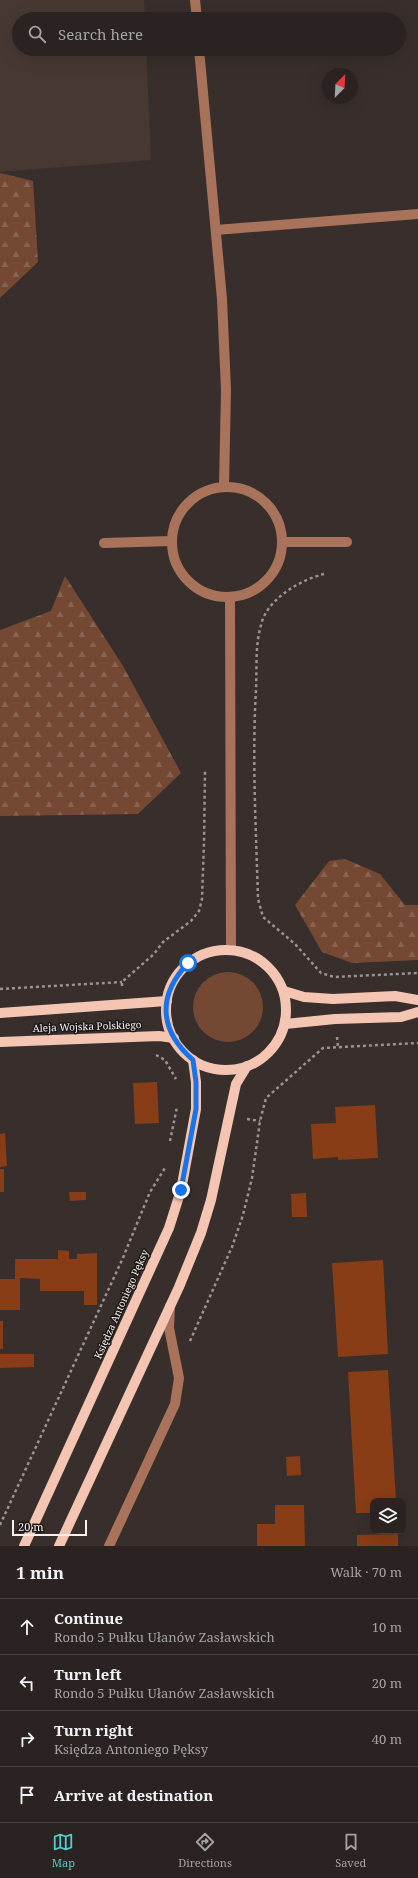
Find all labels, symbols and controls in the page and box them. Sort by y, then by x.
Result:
search box [12,12,406,56]
icon: search [26,23,48,45]
text: Search here [58,24,143,44]
north arrow [322,68,358,104]
route start [179,954,197,972]
street label: Aleja Wojska Polskiego [32,1017,142,1035]
route end [172,1181,190,1199]
street label: Księdza Antoniego Pęksy [91,1247,152,1361]
map controls [370,1498,406,1534]
button: layers [370,1498,406,1534]
scale bar [12,1518,87,1537]
text: 20 m [18,1519,44,1534]
text: 1 min [16,1561,64,1584]
text: Walk · 70 m [330,1563,402,1581]
text: Continue [54,1608,123,1628]
icon: ahead [16,1616,38,1638]
text: 10 m [372,1618,402,1636]
text: Rondo 5 Pułku Ułanów Zasławskich [54,1628,275,1646]
text: Turn left [54,1664,122,1684]
icon: left [16,1672,38,1694]
text: 20 m [372,1674,402,1692]
text: Rondo 5 Pułku Ułanów Zasławskich [54,1684,275,1702]
text: Turn right [54,1720,133,1740]
icon: right [16,1728,38,1750]
text: 40 m [372,1730,402,1748]
text: Księdza Antoniego Pęksy [54,1740,208,1758]
icon: arrive [16,1784,38,1806]
text: Arrive at destination [54,1785,213,1805]
tab: Map [52,1831,75,1870]
tab: Directions [178,1831,232,1870]
tab: Saved [335,1831,366,1870]

